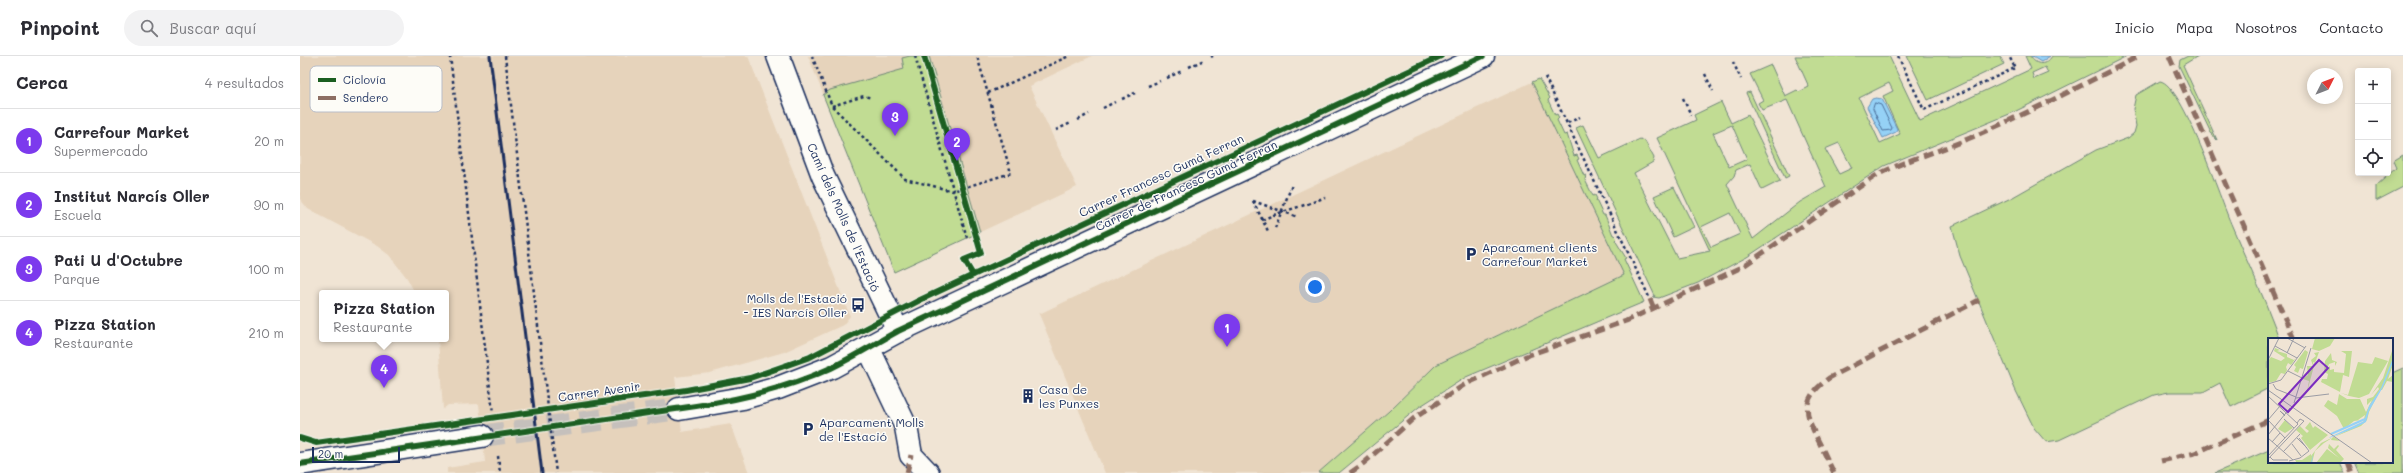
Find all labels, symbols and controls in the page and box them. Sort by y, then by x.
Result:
search box [124,10,404,46]
text: Pinpoint [20,15,100,40]
icon: search [138,17,160,39]
text: Buscar aquí [170,18,257,38]
text: Inicio [2115,18,2154,37]
text: Mapa [2176,18,2213,37]
text: Nosotros [2235,18,2297,37]
text: Contacto [2319,18,2383,37]
legend [310,66,442,112]
north arrow [2307,68,2343,104]
map controls [2355,68,2391,176]
button: + [2355,68,2391,104]
text: Cerca [16,71,68,93]
text: Ciclovía [343,72,386,87]
text: 4 resultados [205,74,284,91]
text: Sendero [343,90,388,105]
pin: 3 [882,103,908,136]
button: − [2355,104,2391,140]
text: Carrefour Market [54,122,189,142]
pin: 2 [944,128,970,161]
street label: Carrer Francesc Gumà Ferran [1076,130,1246,220]
text: 1 [26,132,32,149]
text: 20 m [254,132,284,149]
street label: Carrer de Francesc Gumà Ferran [1092,136,1280,234]
street label: Camí dels Molls de l'Estació [804,140,884,294]
button: locate [2355,140,2391,176]
text: Supermercado [54,142,148,159]
text: Institut Narcís Oller [54,186,210,206]
text: 2 [25,196,33,213]
text: 90 m [254,196,284,213]
text: Escuela [54,206,102,223]
place label: Aparcament clients Carrefour Market [1482,239,1598,269]
parking icon: Aparcament clients Carrefour Market [1463,246,1479,262]
text: Pati U d'Octubre [54,250,183,270]
text: 3 [25,260,33,277]
text: 100 m [248,260,284,277]
text: Parque [54,270,100,287]
your location [1305,277,1325,297]
popup [319,290,449,342]
place label: Molls de l'Estació - IES Narcís Oller [744,290,847,320]
bus stop icon: Molls de l'Estació - IES Narcís Oller [850,297,866,313]
text: Pizza Station [333,298,435,318]
text: Pizza Station [54,314,156,334]
pin: 1 [1214,314,1240,347]
text: Restaurante [333,318,412,335]
text: 4 [25,324,33,341]
text: 210 m [248,324,284,341]
text: Restaurante [54,334,133,351]
inset map [2268,338,2393,463]
pin: 4 [371,355,397,388]
street label: Carrer Avenir [557,377,641,405]
place label: Casa de les Punxes [1039,381,1099,411]
building icon: Casa de les Punxes [1020,388,1036,404]
place label: Aparcament Molls de l'Estació [819,414,924,444]
parking icon: Aparcament Molls de l'Estació [800,421,816,437]
scale bar [312,445,400,464]
text: 20 m [318,446,343,461]

